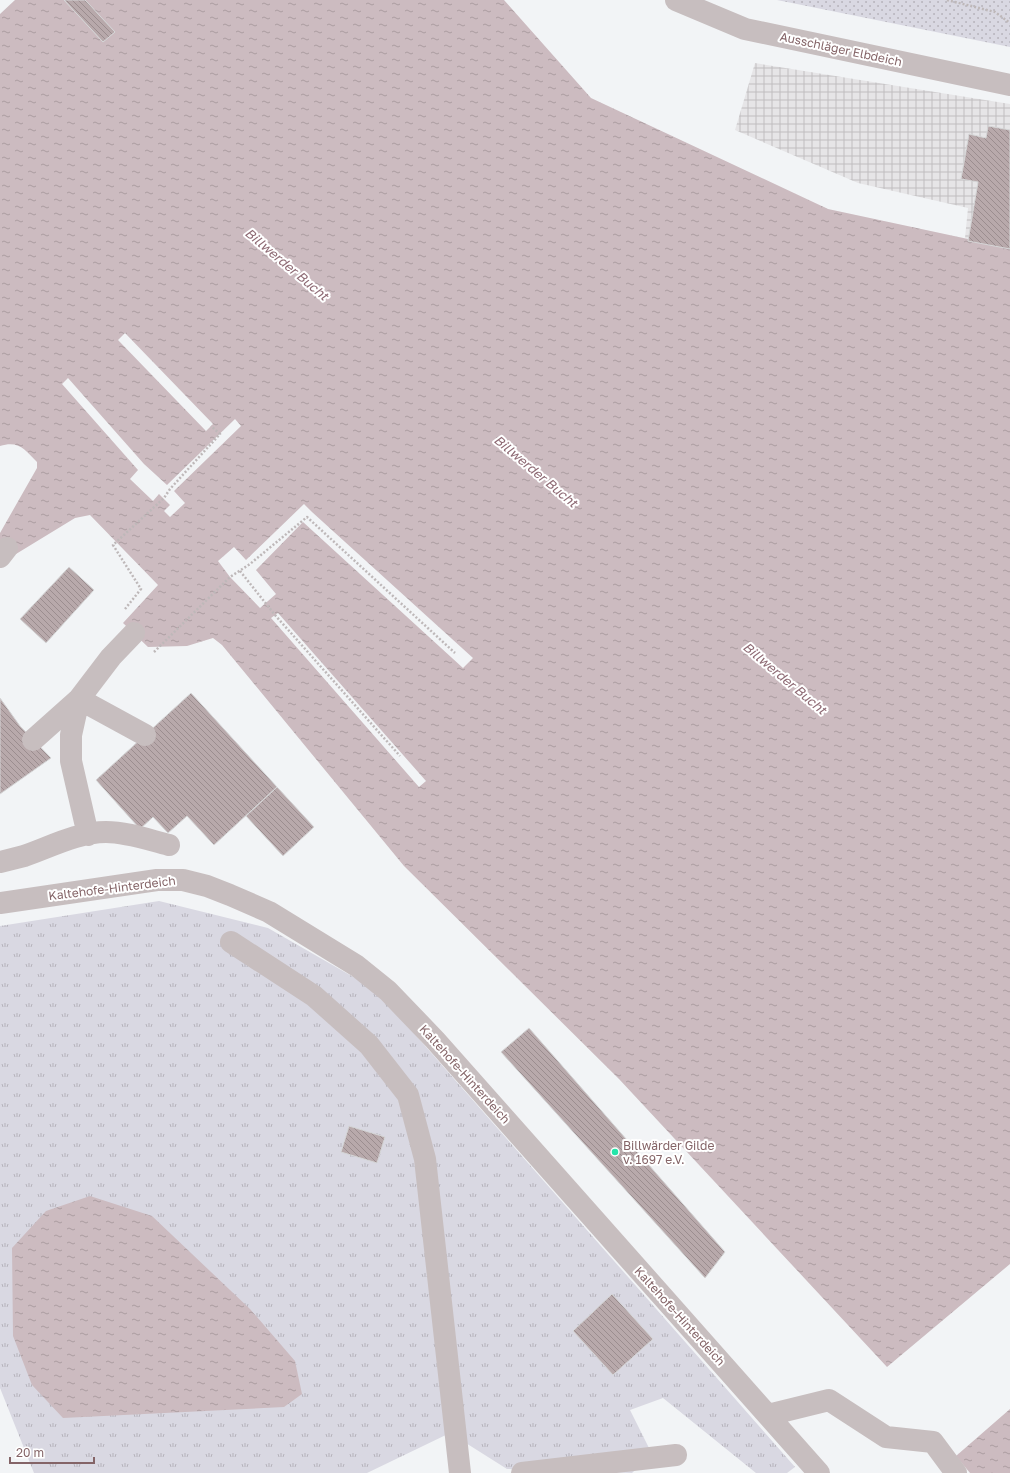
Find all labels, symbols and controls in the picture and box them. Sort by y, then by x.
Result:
street label: Ausschläger Elbdeich [779,29,903,69]
water label: Billwerder Bucht [242,224,333,305]
water label: Billwerder Bucht [491,431,582,512]
water label: Billwerder Bucht [740,638,831,719]
street label: Kaltehofe-Hinterdeich [48,873,176,903]
street label: Kaltehofe-Hinterdeich [417,1021,513,1127]
place label: Billwärder Gilde v. 1697 e.V. [623,1138,714,1167]
marker: Billwärder Gilde v. 1697 e.V. [610,1147,620,1157]
street label: Kaltehofe-Hinterdeich [632,1263,728,1369]
scale bar [10,1439,94,1465]
text: 20 m [16,1445,44,1460]

